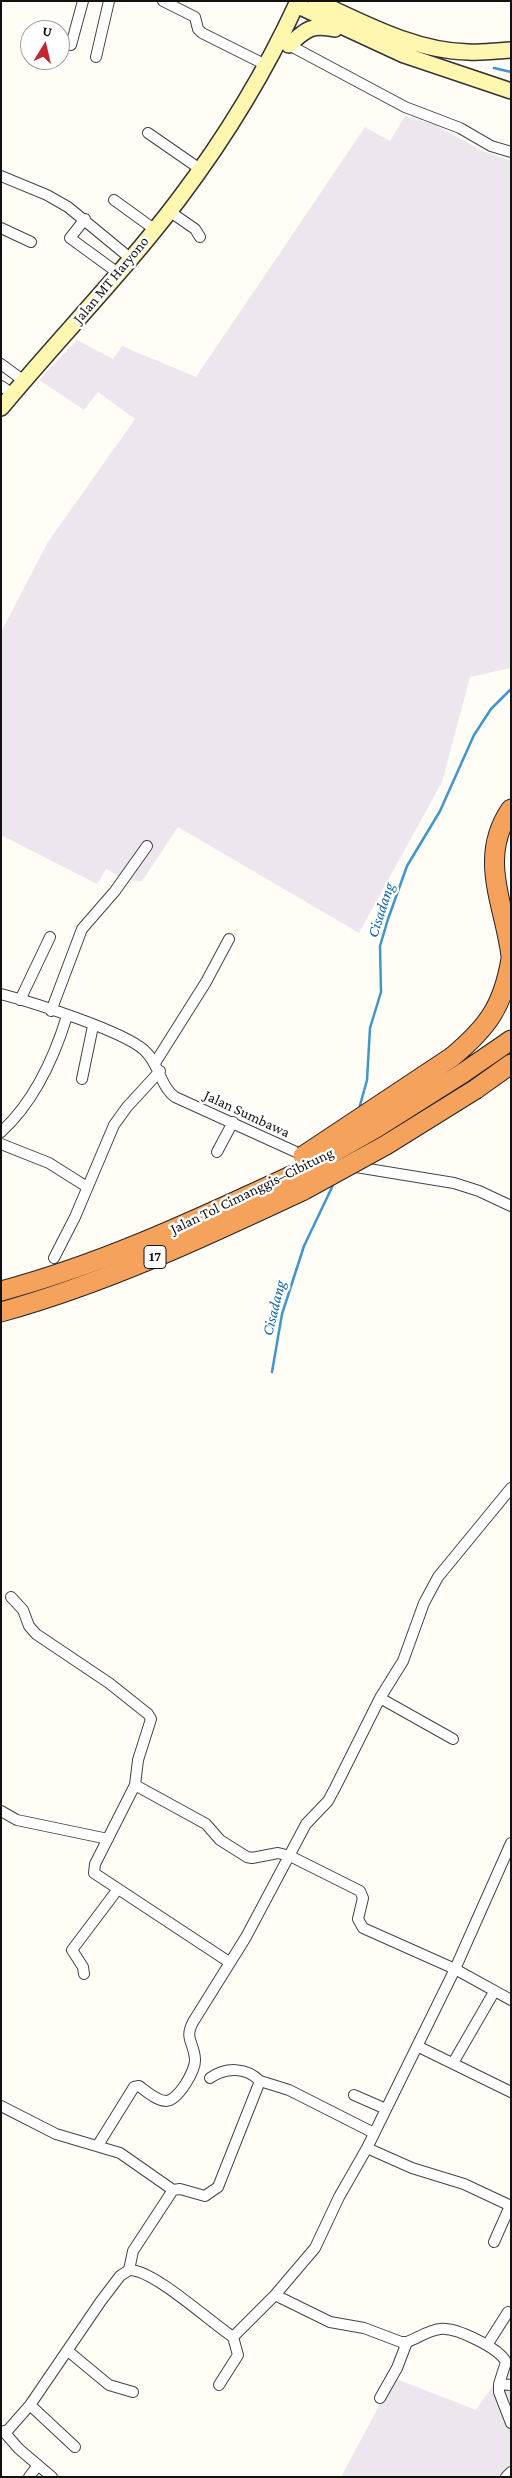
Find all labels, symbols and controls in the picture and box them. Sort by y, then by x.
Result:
north arrow [20,20,70,70]
text: U [41,23,53,40]
street label: Jalan MT Haryono [69,233,153,327]
water label: Cisadang [363,880,399,940]
street label: Jalan Sumbawa [201,1086,293,1142]
street label: Jalan Tol Cimanggis–Cibitung [168,1144,336,1238]
road number: 17 [144,1246,166,1268]
water label: Cisadang [258,1278,290,1338]

